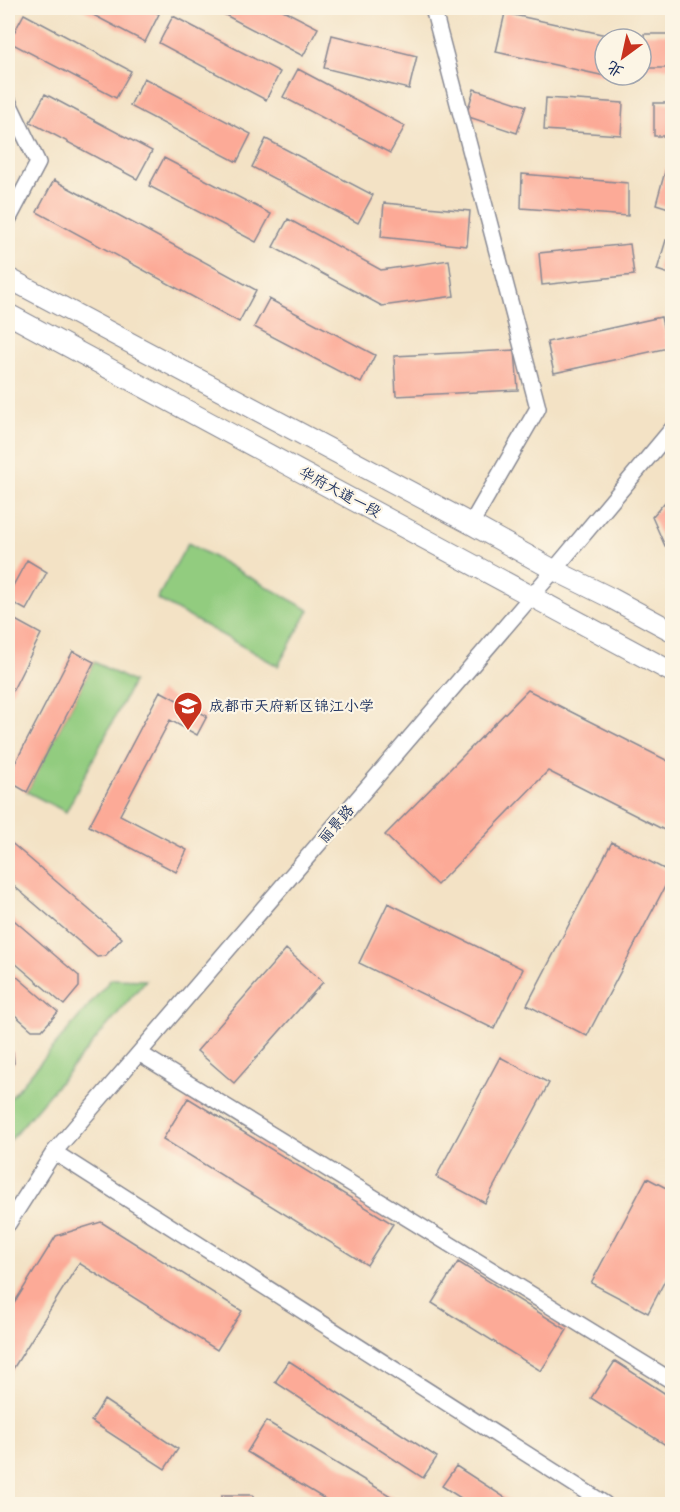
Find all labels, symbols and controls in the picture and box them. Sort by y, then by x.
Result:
north arrow [593,27,653,87]
text: 北 [603,56,628,82]
street label: 华府大道一段 [296,462,384,522]
school or university icon: 成都市天府新区锦江小学 [172,690,204,732]
place label: 成都市天府新区锦江小学 [209,696,374,716]
street label: 丽景路 [314,800,358,848]

